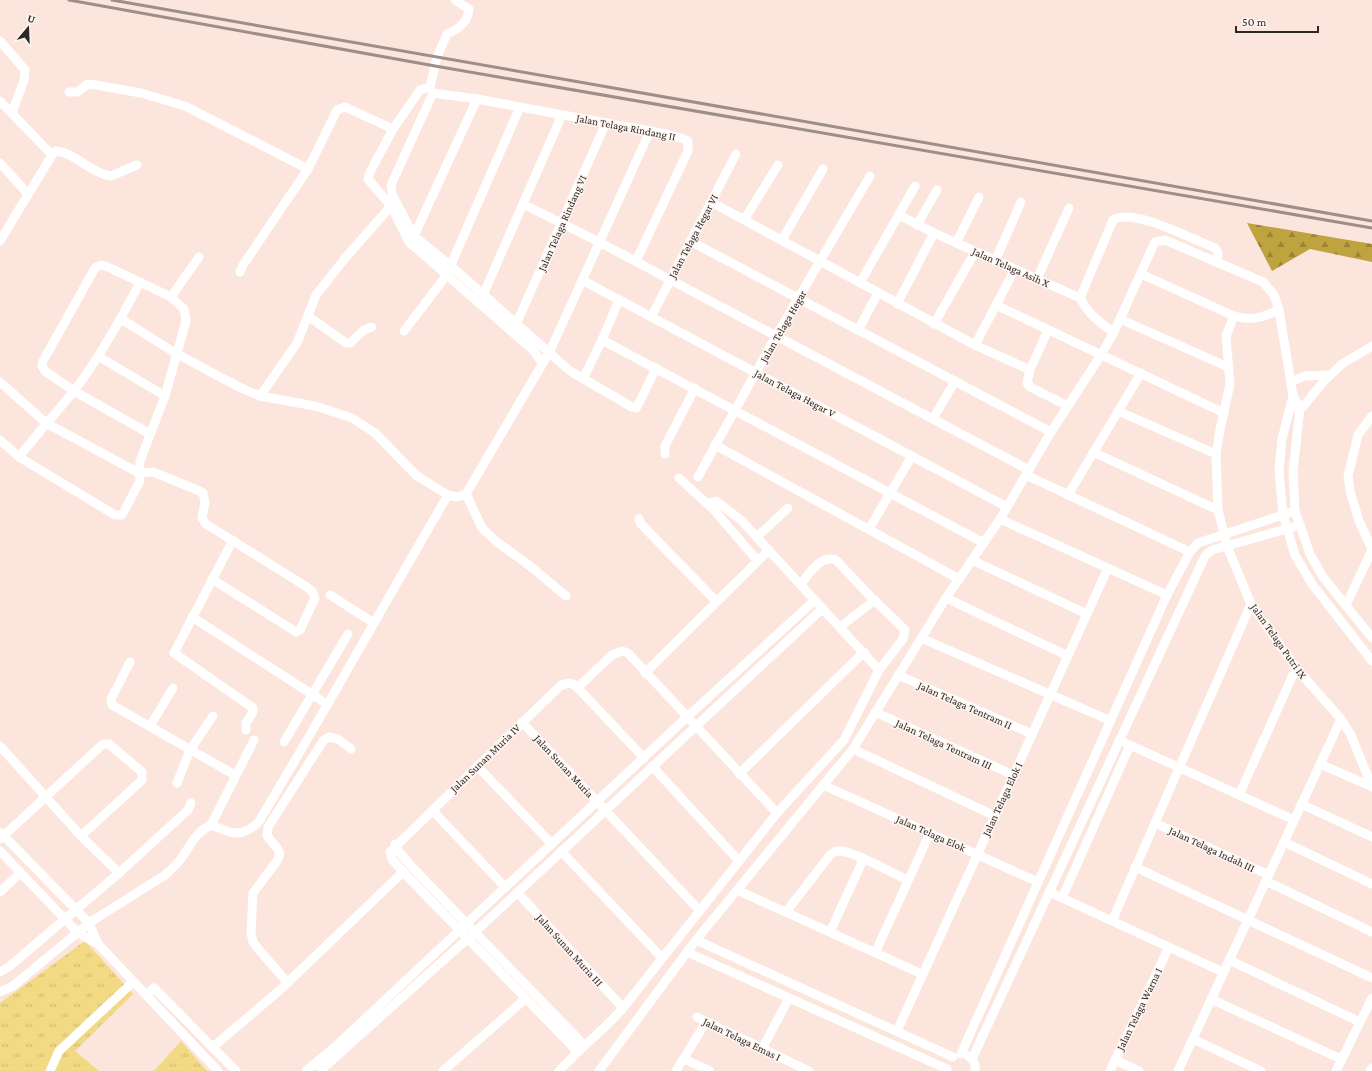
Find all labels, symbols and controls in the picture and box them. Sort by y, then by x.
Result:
north arrow [8,8,48,48]
scale bar [1236,8,1318,34]
text: U [26,12,37,26]
text: 50 m [1242,15,1267,29]
street label: Jalan Telaga Rindang II [574,111,677,143]
street label: Jalan Telaga Rindang VI [535,173,589,274]
street label: Jalan Telaga Hegar VI [665,192,721,281]
street label: Jalan Telaga Asih X [969,244,1052,291]
street label: Jalan Telaga Hegar [757,288,809,366]
street label: Jalan Telaga Hegar V [751,366,838,421]
street label: Jalan Telaga Putri IX [1247,600,1310,682]
street label: Jalan Telaga Tentram II [915,678,1014,732]
street label: Jalan Telaga Tentram III [893,716,994,772]
street label: Jalan Sunan Muria IV [447,721,524,796]
street label: Jalan Sunan Muria [531,732,596,800]
street label: Jalan Telaga Elok I [979,760,1025,839]
street label: Jalan Telaga Elok [893,812,968,855]
street label: Jalan Telaga Indah III [1166,823,1257,875]
street label: Jalan Sunan Muria III [533,911,606,989]
street label: Jalan Telaga Warna I [1113,966,1165,1053]
street label: Jalan Telaga Emas I [700,1015,783,1064]

